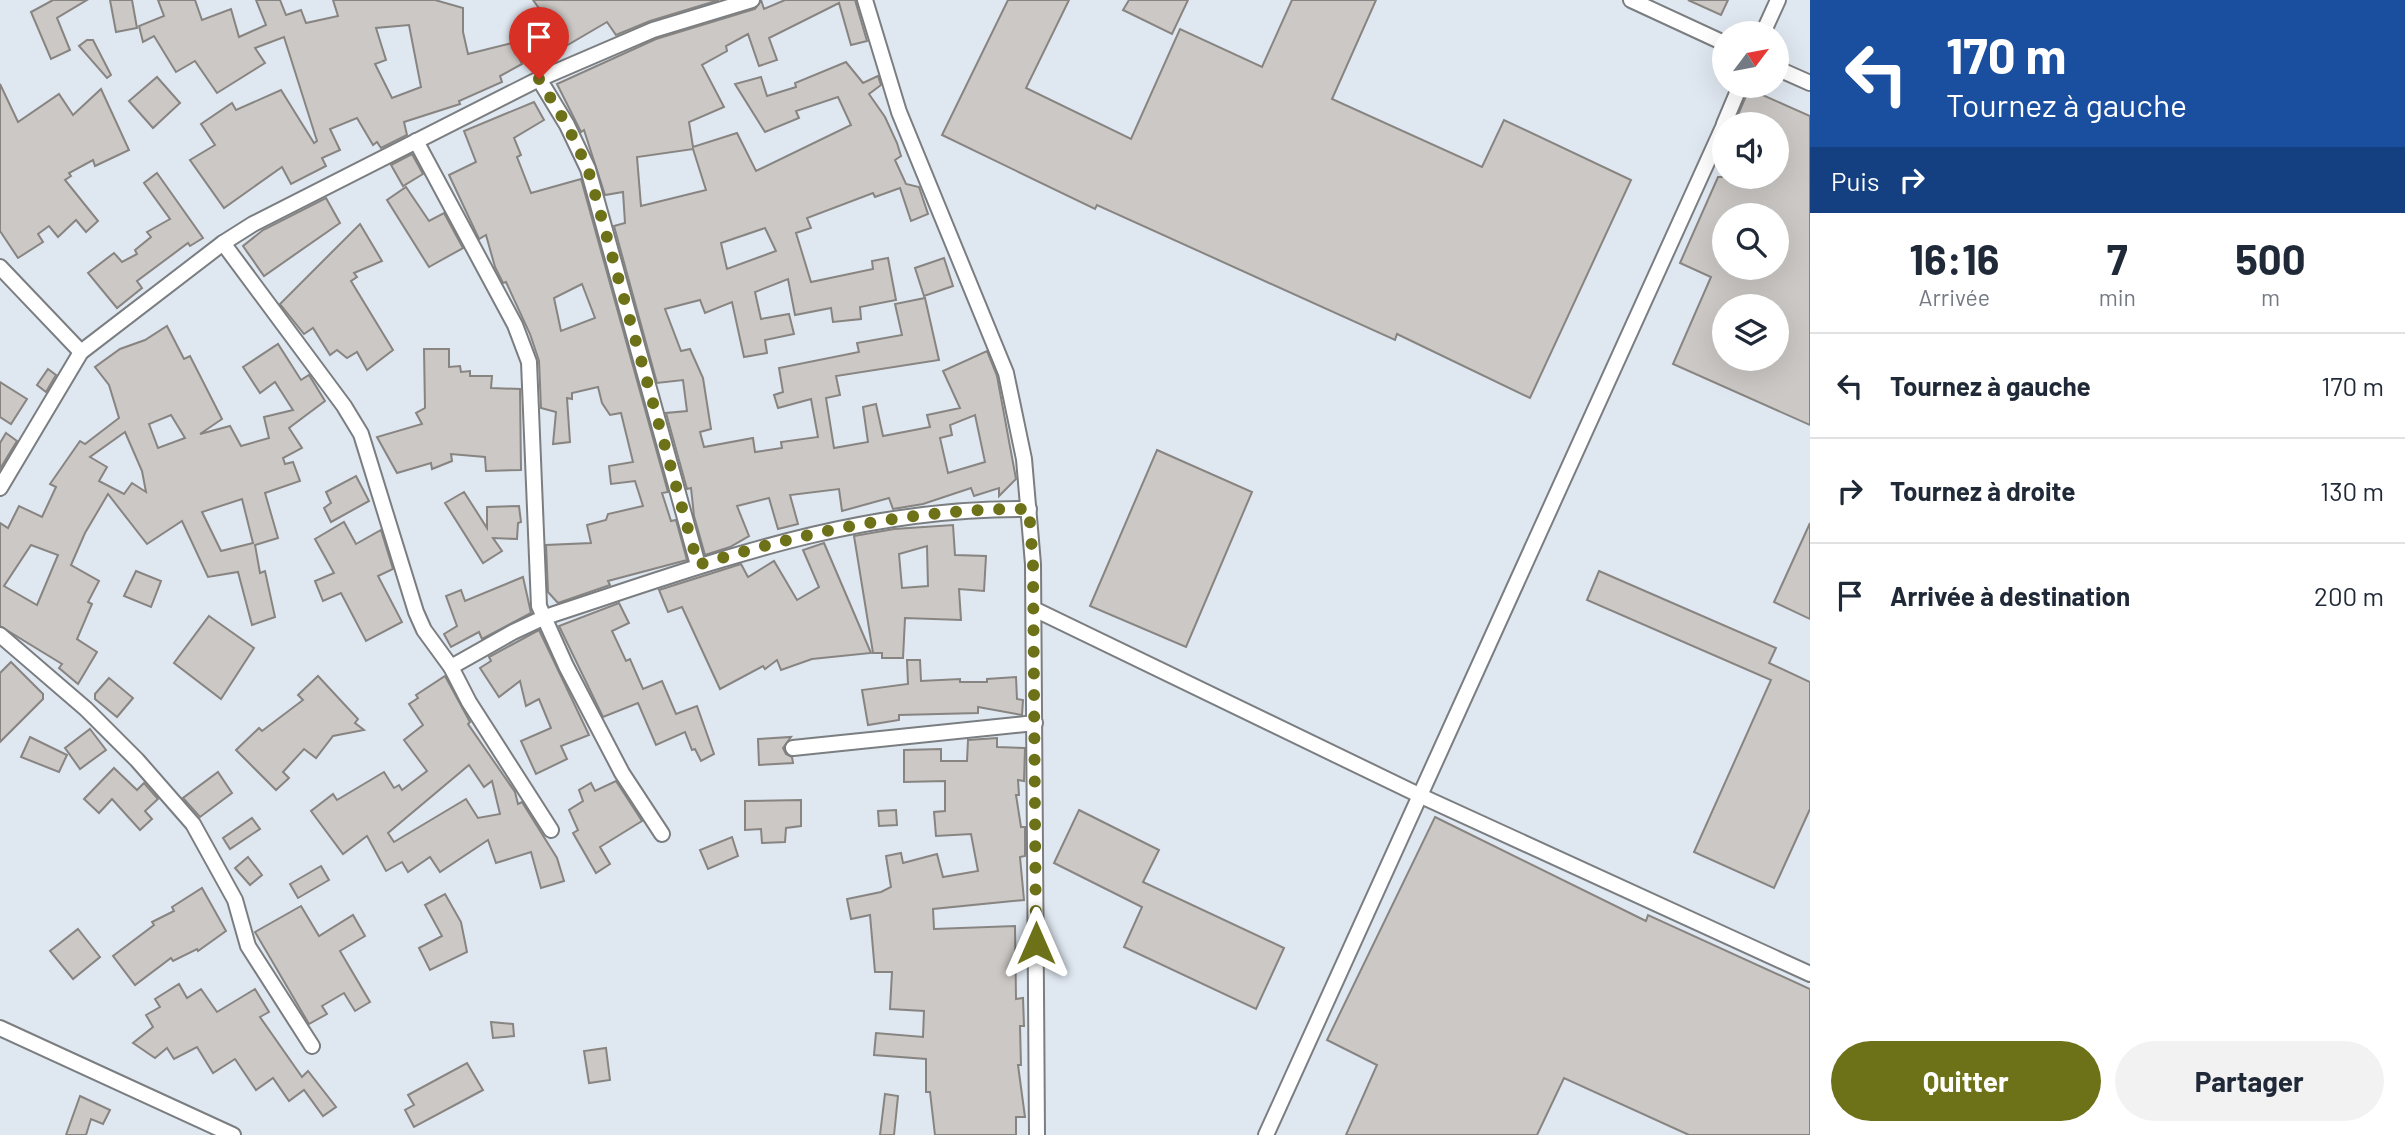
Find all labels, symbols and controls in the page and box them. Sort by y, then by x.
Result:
pin [509,7,569,79]
icon: arrive [520,18,558,56]
north arrow [1712,21,1788,98]
map controls [1712,21,1789,371]
text: 170 m [1946,25,2066,84]
icon: left [1831,28,1922,119]
text: Tournez à gauche [1946,85,2187,123]
button: sound [1712,112,1789,189]
icon: right [1893,161,1931,199]
text: Puis [1831,165,1879,196]
button: search [1712,203,1789,280]
text: 16:16 [1909,233,1999,283]
text: 7 [2107,233,2128,283]
text: 500 [2235,233,2306,283]
text: Arrivée [1919,283,1990,311]
text: min [2099,283,2136,311]
text: m [2261,283,2280,311]
button: layers [1712,294,1789,371]
icon: left [1831,367,1869,405]
text: Tournez à gauche [1890,370,2091,401]
text: 170 m [2321,370,2384,401]
icon: right [1831,472,1869,510]
text: Tournez à droite [1890,475,2075,506]
text: 130 m [2320,475,2384,506]
icon: arrive [1831,577,1869,615]
text: Arrivée à destination [1890,580,2130,611]
text: 200 m [2314,580,2384,611]
position arrow [999,906,1073,980]
button: Quitter [1831,1041,2101,1121]
button: Partager [2115,1041,2384,1121]

